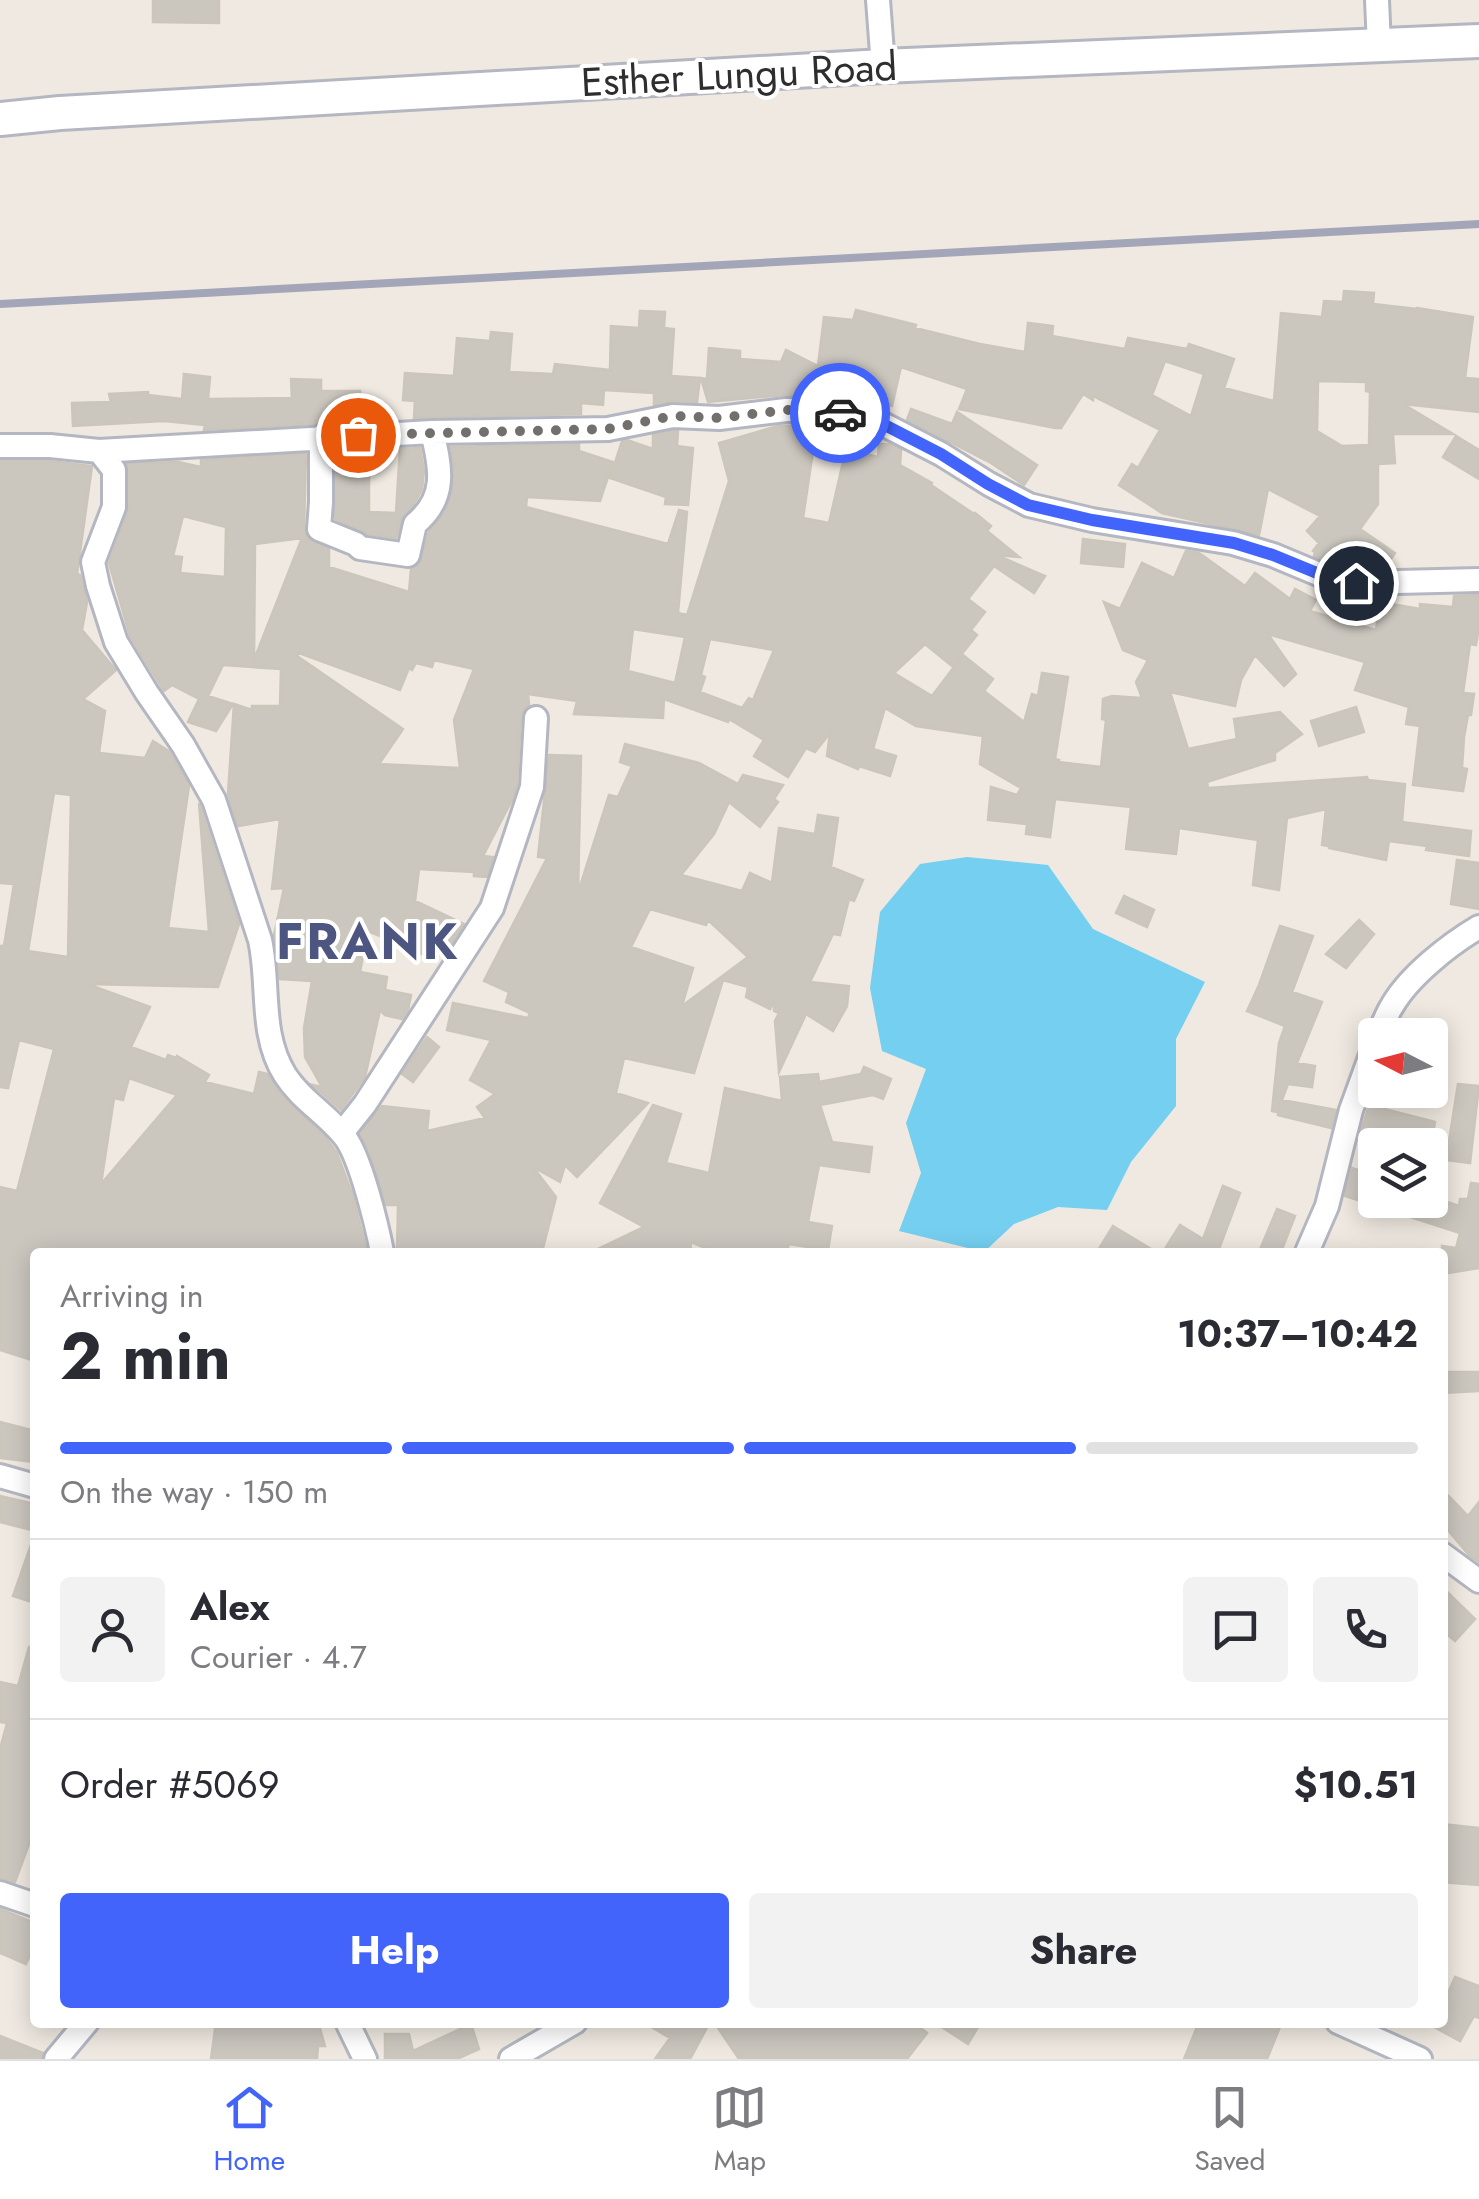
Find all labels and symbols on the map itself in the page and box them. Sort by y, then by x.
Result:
street label: Esther Lungu Road [580,37,898,111]
courier [790,363,890,463]
pin [316,393,401,478]
pin [1314,541,1399,626]
district label: FRANK [276,905,460,978]
north arrow [1358,1018,1448,1108]

